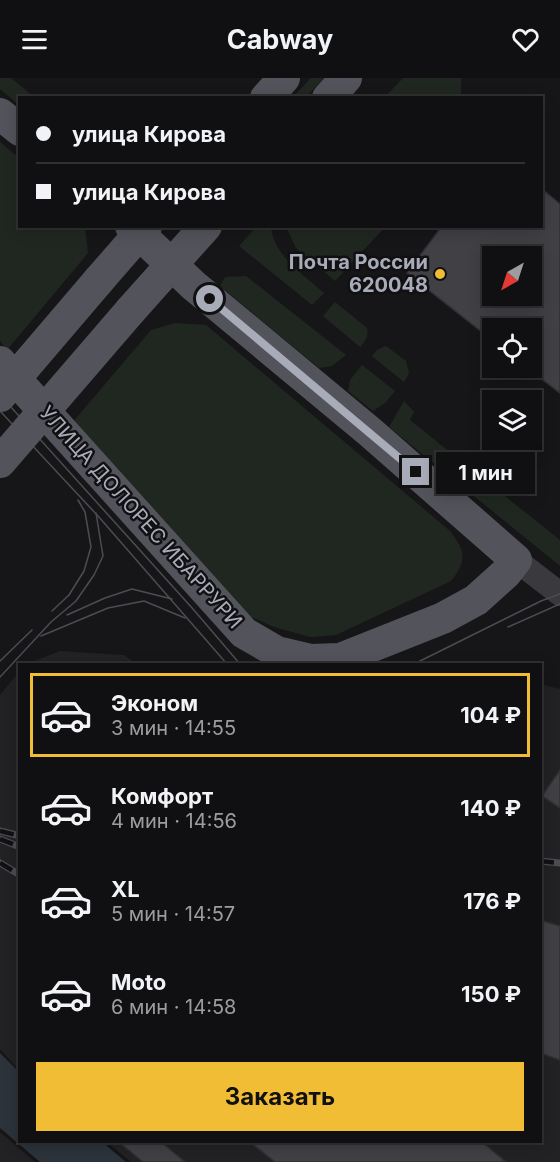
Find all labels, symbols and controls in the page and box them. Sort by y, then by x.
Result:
icon: menu [18,23,51,56]
text: Cabway [227,23,333,56]
icon: heart [509,23,542,56]
text: улица Кирова [72,121,226,147]
text: улица Кирова [72,179,226,205]
north arrow [482,246,542,306]
map controls [482,246,542,450]
place label: Почта России 620048 [289,250,428,297]
marker: Почта России 620048 [433,267,447,281]
route start [196,285,223,312]
button: locate [482,318,542,378]
button: layers [482,390,542,450]
street label: УЛИЦА ДОЛОРЕС ИБАРРУРИ [35,401,247,633]
callout: 1 мин [437,451,536,493]
route end [402,458,429,485]
text: 1 мин [458,461,513,485]
icon: car [39,688,93,742]
text: Эконом [111,690,198,716]
text: 104 ₽ [460,702,521,728]
text: 3 мин · 14:55 [111,716,236,740]
icon: car [39,781,93,835]
text: Комфорт [111,783,213,809]
text: 140 ₽ [460,795,521,821]
text: 4 мин · 14:56 [111,809,237,833]
icon: car [39,874,93,928]
text: XL [111,876,140,902]
text: 176 ₽ [463,888,521,914]
text: 5 мин · 14:57 [111,902,235,926]
icon: car [39,967,93,1021]
text: Moto [111,969,166,995]
text: 150 ₽ [461,981,521,1007]
text: 6 мин · 14:58 [111,995,236,1019]
button: Заказать [36,1062,524,1131]

